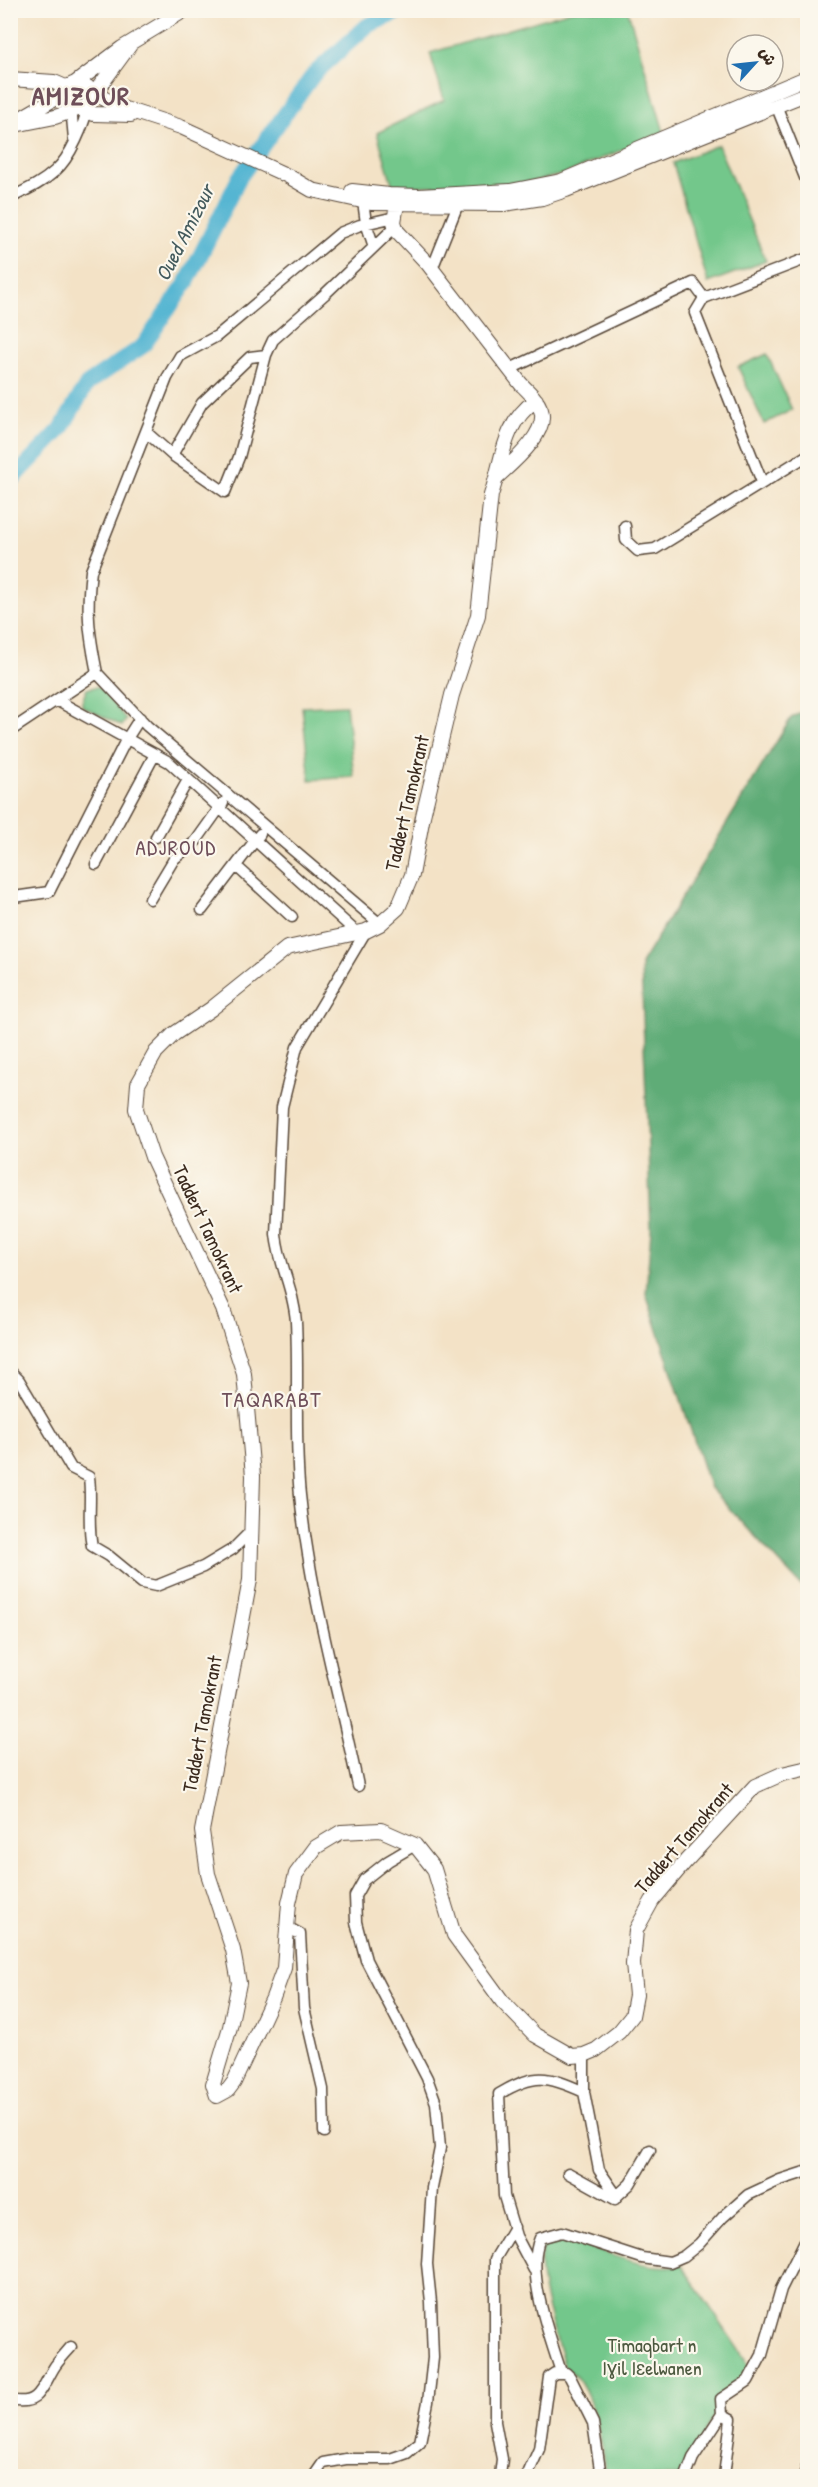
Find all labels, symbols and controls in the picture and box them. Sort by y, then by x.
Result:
north arrow [725,33,785,93]
text: ش [755,43,782,69]
district label: AMIZOUR [32,78,130,113]
water label: Oued Amizour [148,177,223,286]
street label: Taddert Tamokrant [378,731,436,873]
district label: ADJROUD [135,833,217,862]
street label: Taddert Tamokrant [167,1160,250,1298]
district label: TAQARABT [222,1384,322,1414]
street label: Taddert Tamokrant [175,1652,228,1794]
street label: Taddert Tamokrant [628,1776,740,1899]
park label: Timaqbart n Iɣil Iɛelwanen [602,2331,702,2381]

